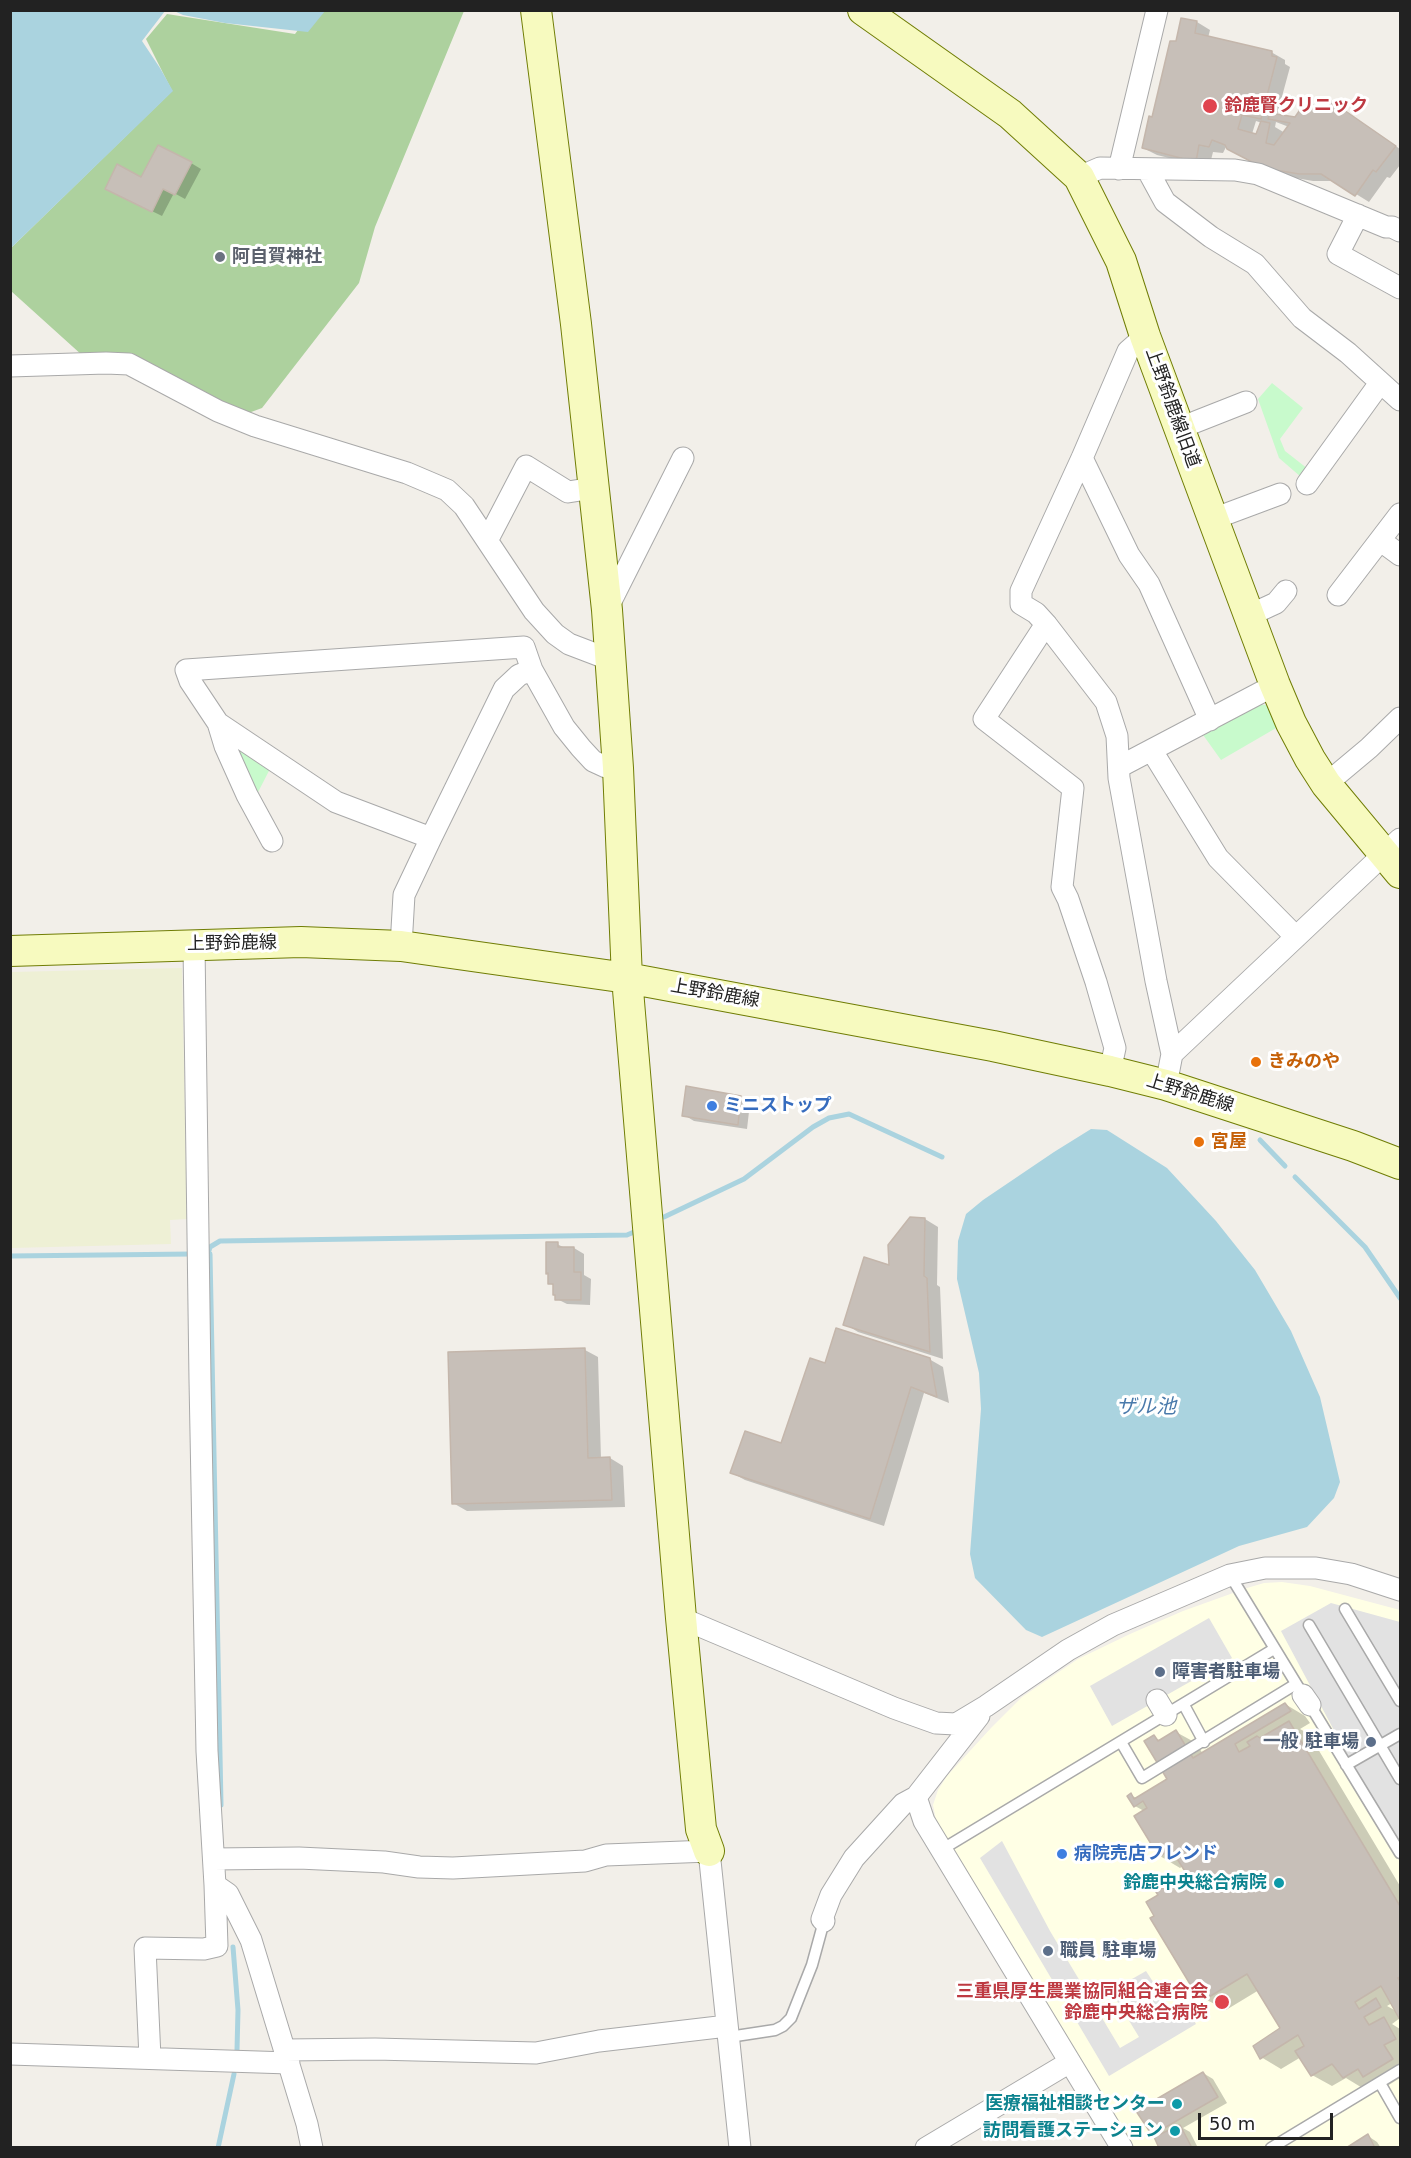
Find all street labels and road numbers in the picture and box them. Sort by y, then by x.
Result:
street label: 上野鈴鹿線旧道 [1140,345,1204,471]
street label: 上野鈴鹿線 [187,932,277,956]
street label: 上野鈴鹿線 [669,976,761,1012]
street label: 上野鈴鹿線 [1144,1071,1236,1117]

